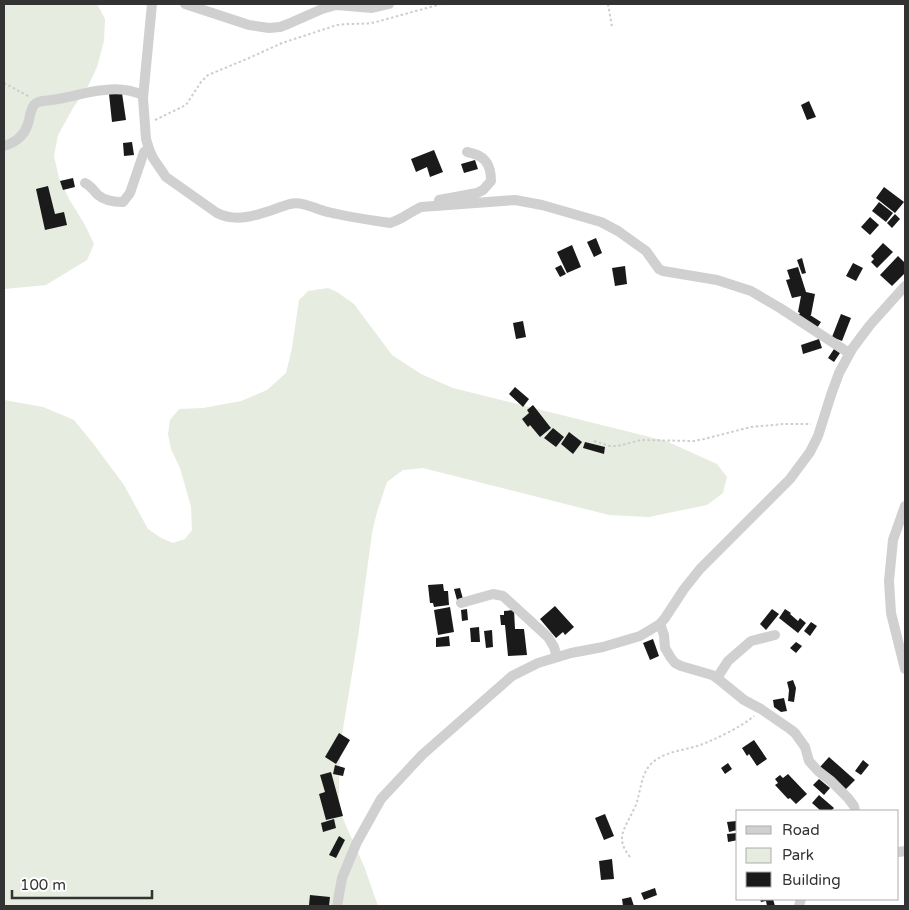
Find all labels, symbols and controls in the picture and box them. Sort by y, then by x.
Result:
legend [736,810,899,900]
text: Road [782,821,820,839]
text: Park [782,846,814,864]
scale bar [12,868,152,900]
text: Building [782,871,841,889]
text: 100 m [20,876,66,894]

